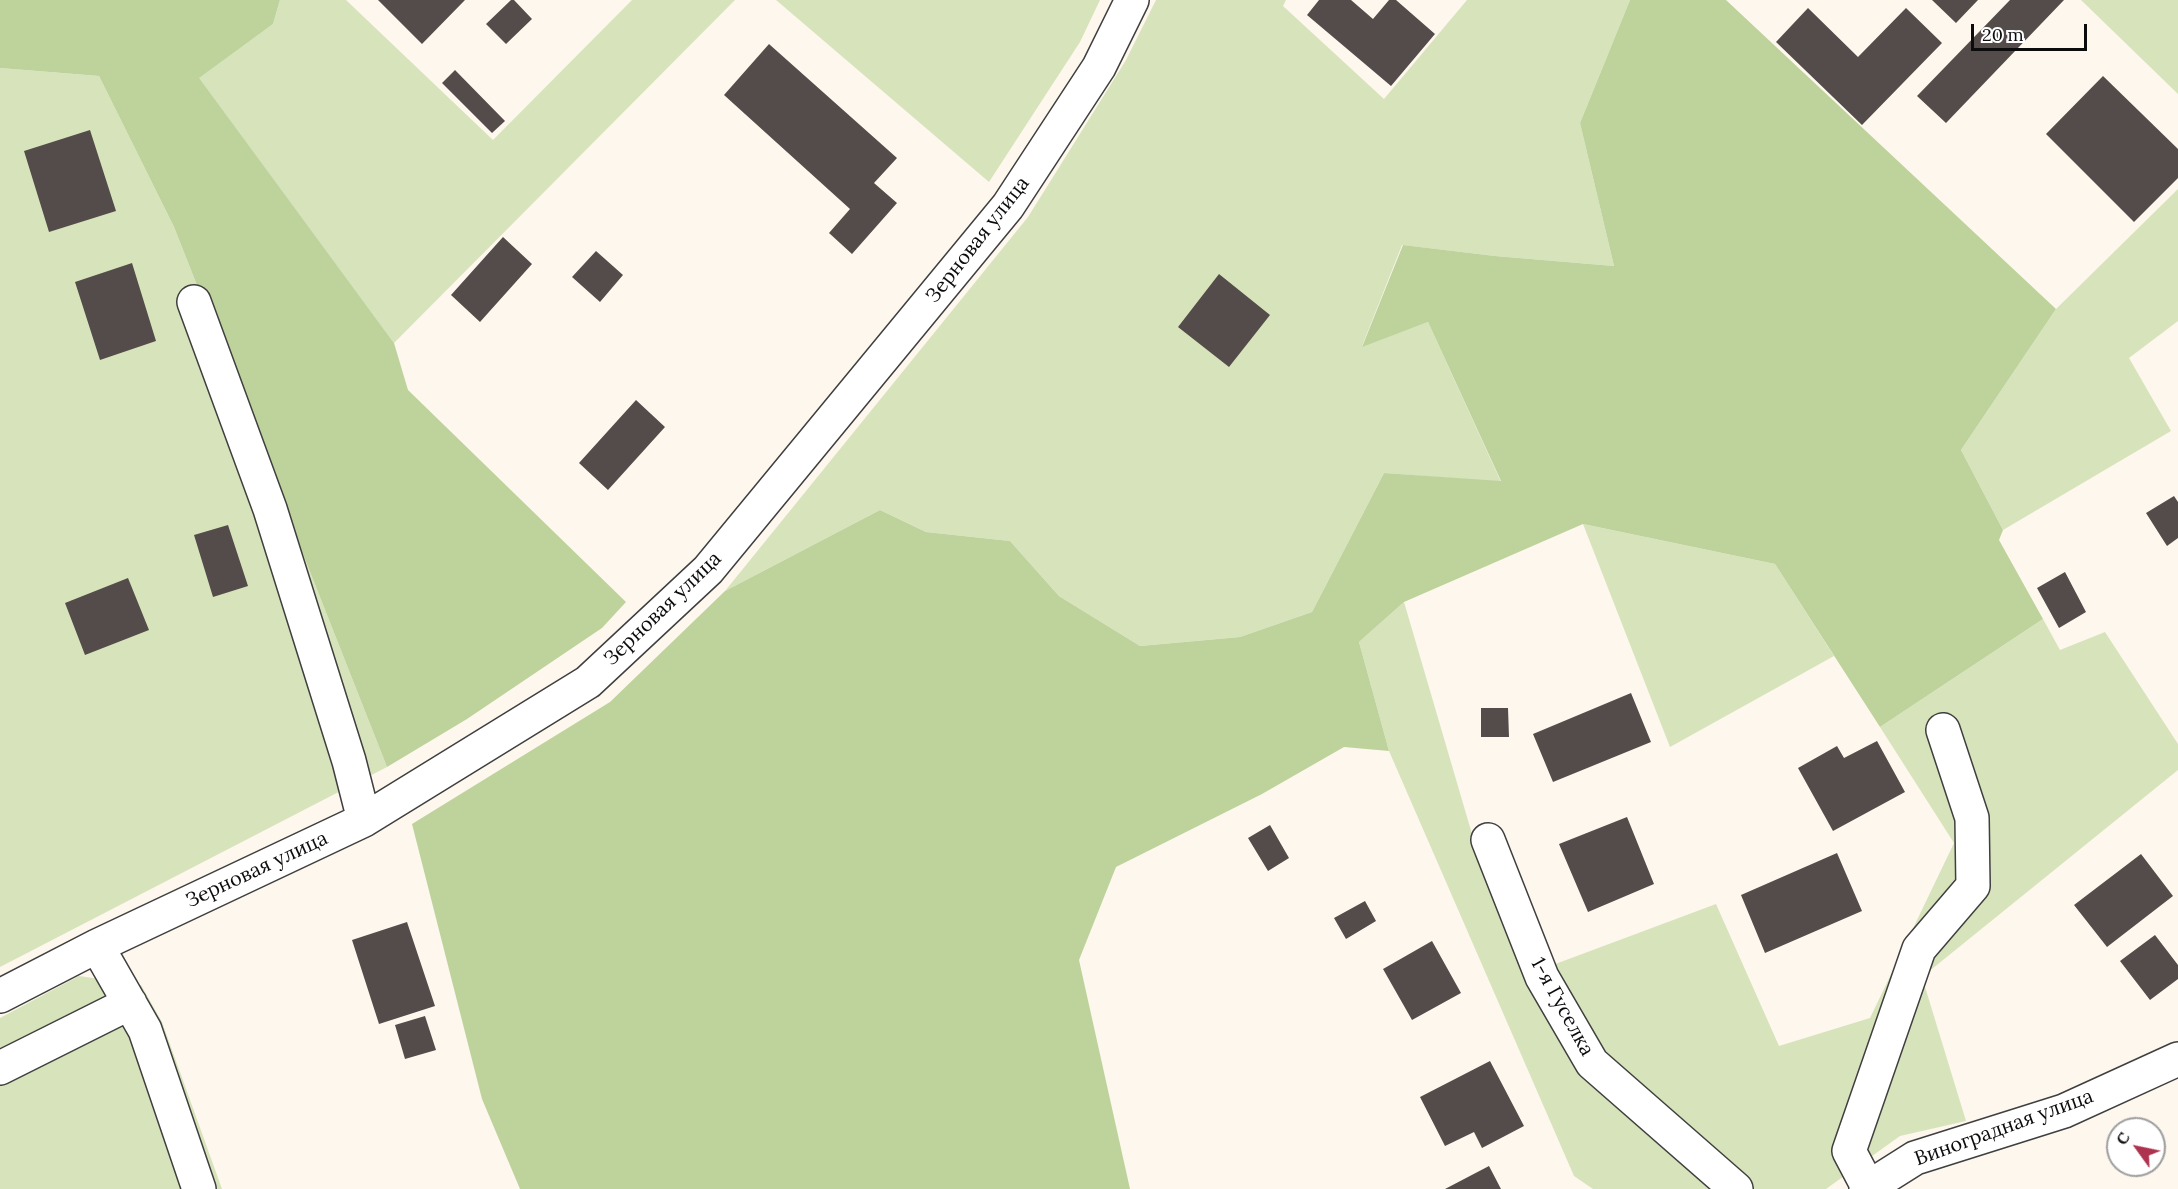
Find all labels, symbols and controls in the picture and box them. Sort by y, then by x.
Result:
scale bar [1974,12,2090,50]
text: 20 m [1982,23,2024,46]
street label: Зерновая улица [921,172,1035,308]
street label: Зерновая улица [599,547,727,671]
street label: Зерновая улица [182,827,332,913]
street label: 1-я Гуселка [1525,954,1599,1060]
street label: Виноградная улица [1911,1085,2097,1171]
north arrow [2106,1117,2166,1177]
text: С [2111,1128,2134,1148]

